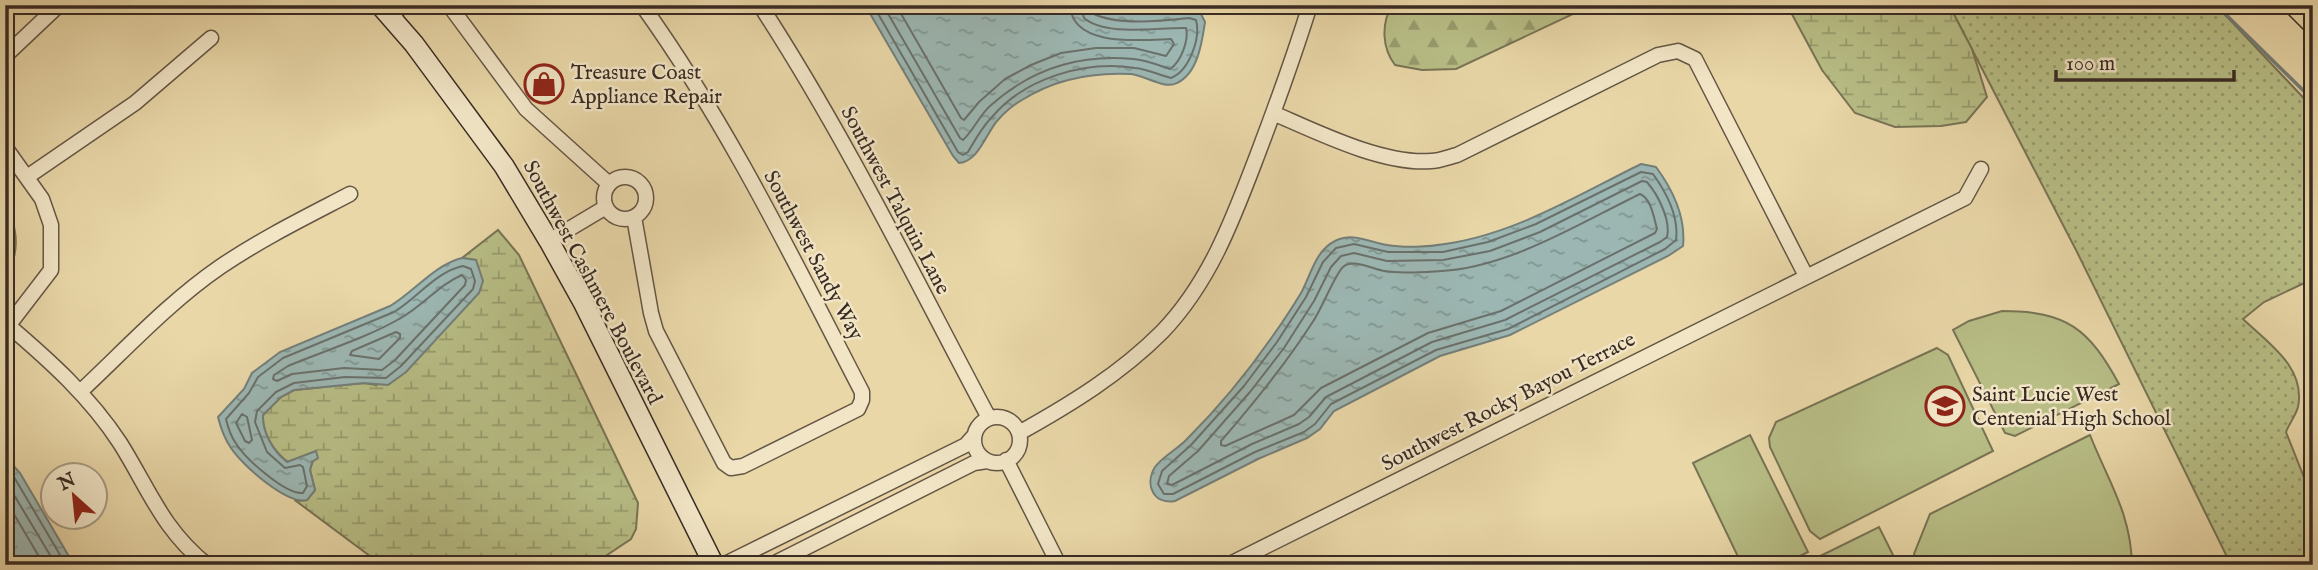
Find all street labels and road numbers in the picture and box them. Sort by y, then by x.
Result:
street label: Southwest Talquin Lane [834,102,956,300]
street label: Southwest Cashmere Boulevard [516,156,668,410]
street label: Southwest Sandy Way [757,166,869,346]
street label: Southwest Rocky Bayou Terrace [1377,326,1641,478]

